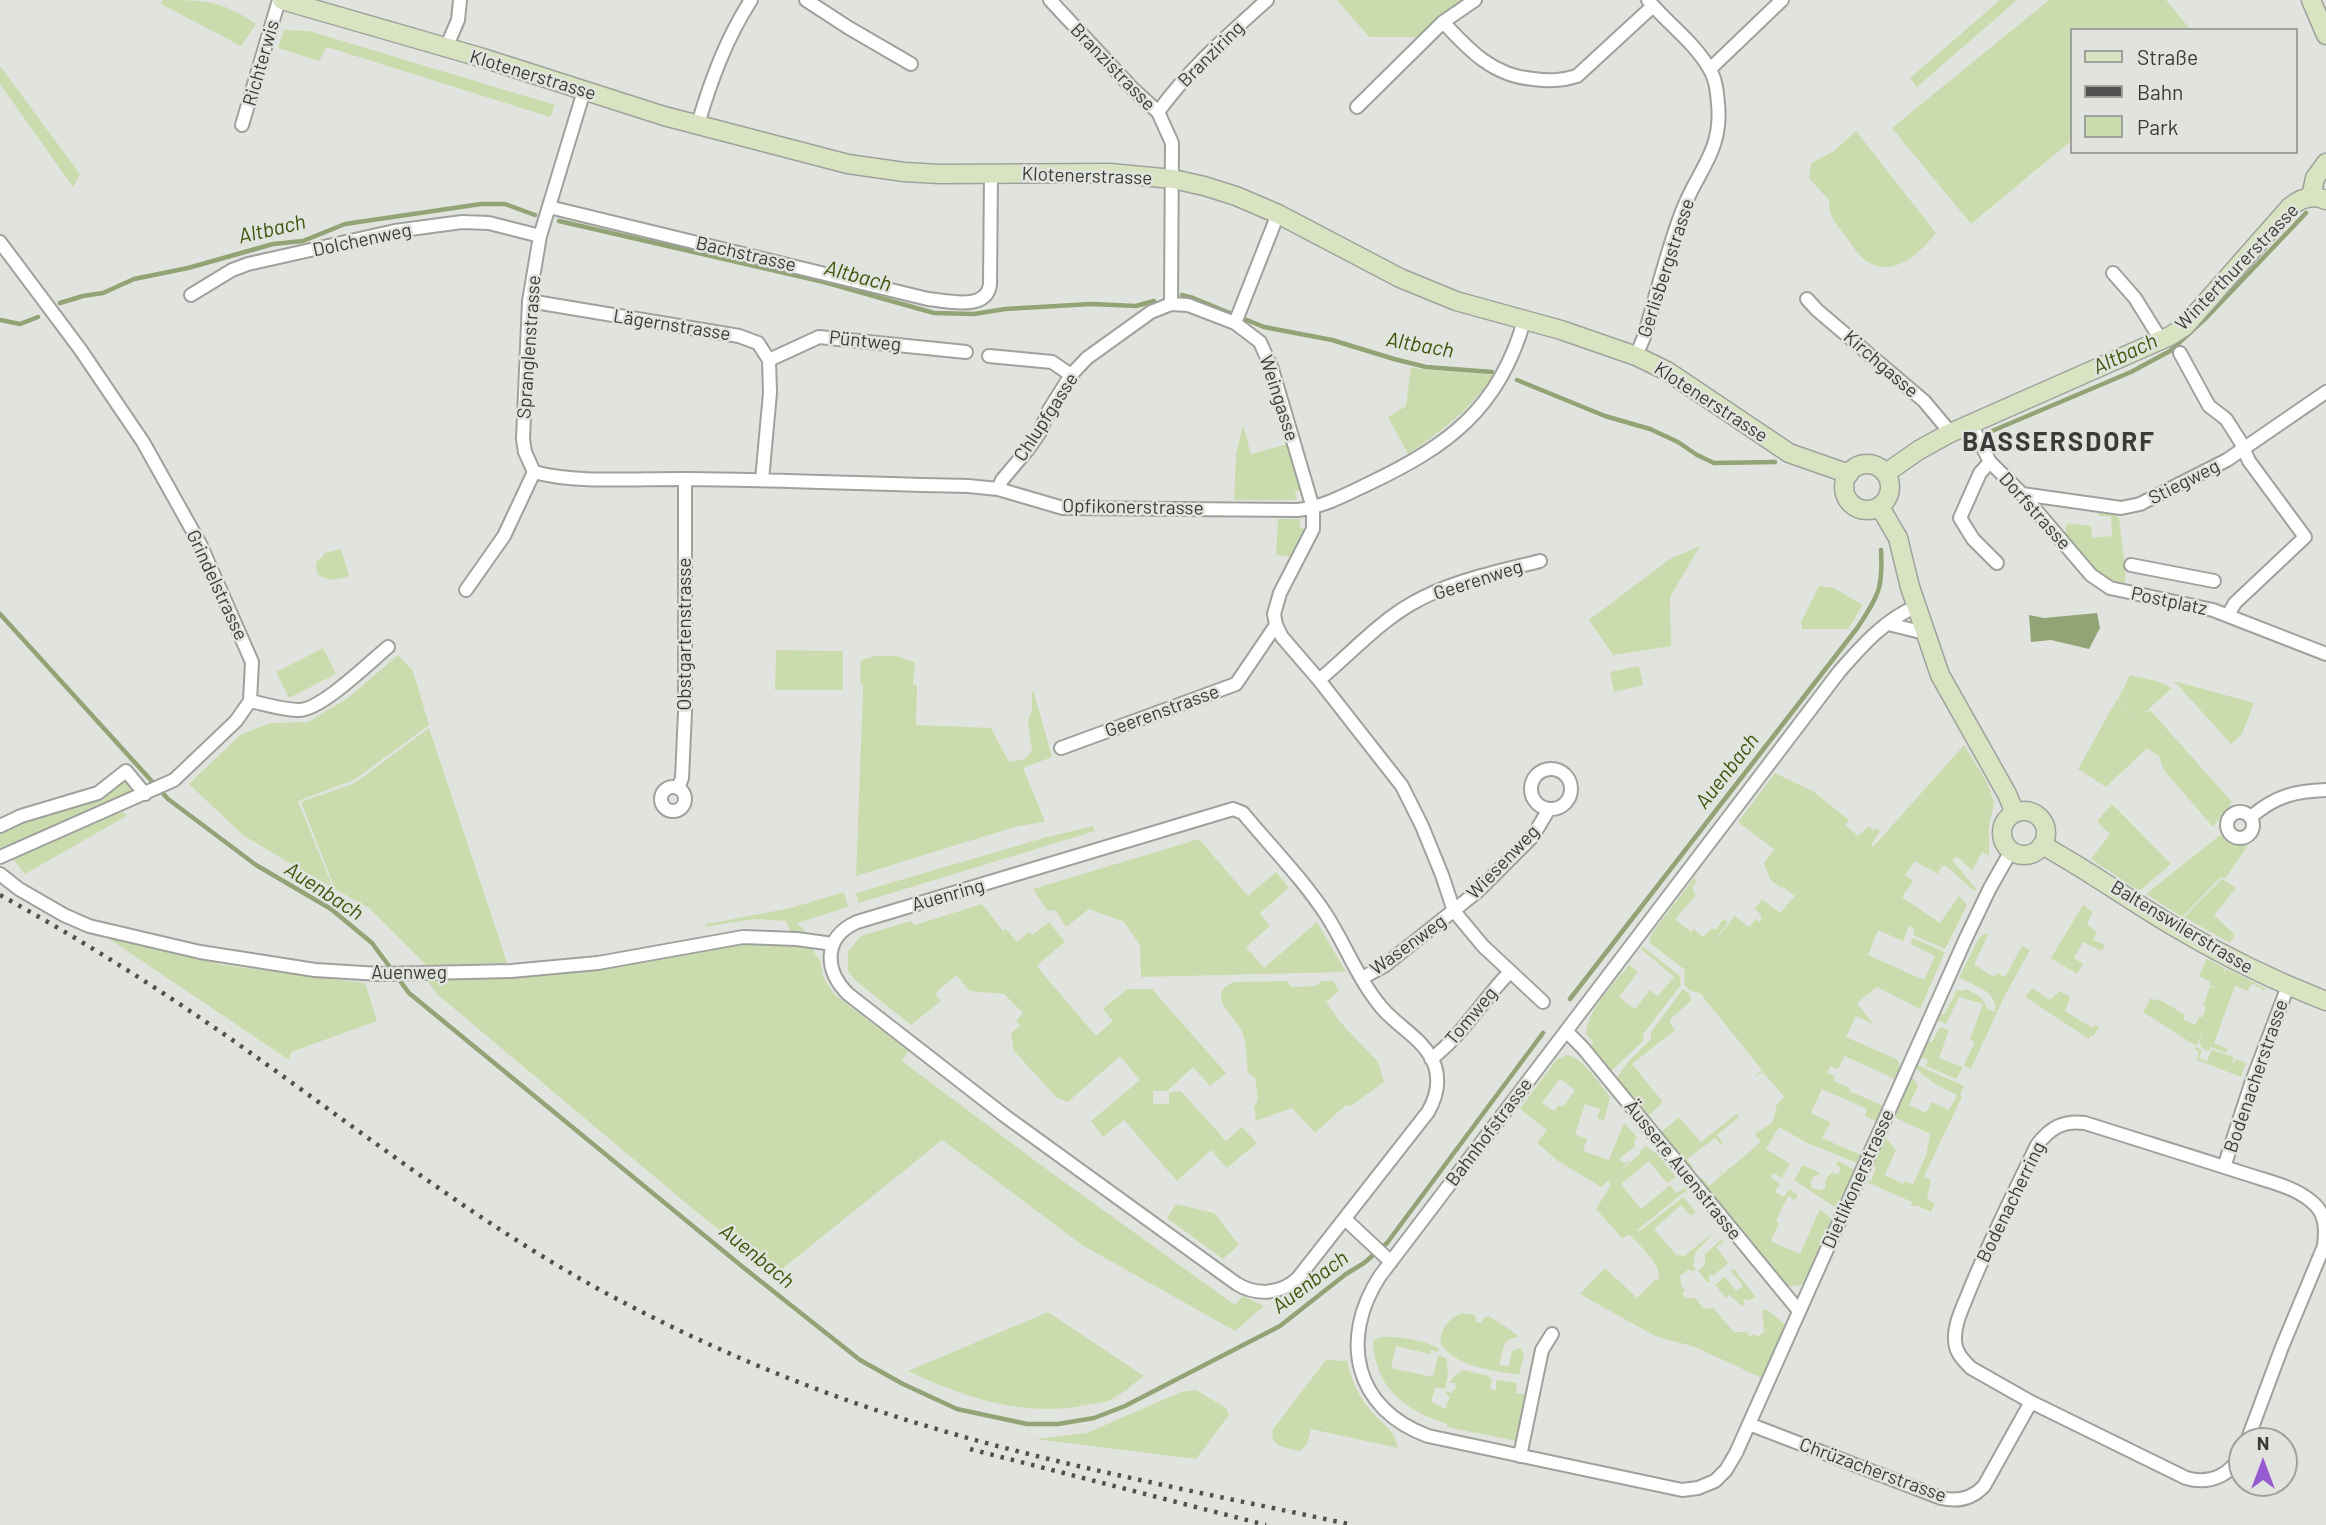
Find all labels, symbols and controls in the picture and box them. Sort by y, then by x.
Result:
street label: Branziring [1173,16,1249,92]
street label: Richterwis [238,17,284,109]
street label: Branzistrasse [1066,19,1160,115]
legend [2070,28,2298,154]
text: Straße [2137,44,2198,69]
street label: Klotenerstrasse [467,45,599,105]
text: Bahn [2137,79,2183,104]
text: Park [2137,114,2178,139]
street label: Klotenerstrasse [1021,162,1153,190]
street label: Gerlisbergstrasse [1633,196,1699,340]
street label: Winterthurerstrasse [2171,199,2303,335]
water label: Altbach [236,209,308,249]
street label: Dolchenweg [311,218,413,262]
street label: Bachstrasse [694,231,798,277]
water label: Altbach [822,255,894,297]
street label: Spranglenstrasse [513,274,545,420]
street label: Lägernstrasse [612,304,732,346]
street label: Kirchgasse [1839,325,1923,403]
street label: Püntweg [828,326,902,356]
water label: Altbach [1384,327,1456,363]
water label: Altbach [2089,328,2161,380]
street label: Weingasse [1254,352,1304,444]
street label: Klotenerstrasse [1650,357,1772,447]
street label: Chlupfgasse [1009,369,1083,465]
district label: BASSERSDORF [1964,426,2154,458]
street label: Stiegweg [2145,454,2223,510]
street label: Dorfstrasse [1994,468,2076,554]
street label: Opfikonerstrasse [1062,494,1204,520]
street label: Grindelstrasse [181,526,253,644]
street label: Geerenweg [1430,555,1526,605]
street label: Obstgartenstrasse [674,558,696,710]
street label: Postplatz [2129,582,2209,620]
street label: Geerenstrasse [1102,680,1222,742]
water label: Auenbach [1690,728,1764,814]
street label: Wiesenweg [1462,820,1544,904]
water label: Auenbach [280,856,368,926]
street label: Auenring [909,874,987,916]
street label: Baltenswilerstrasse [2107,875,2257,979]
street label: Wasenweg [1366,910,1450,980]
street label: Auenweg [371,962,447,984]
street label: Tomweg [1440,982,1502,1050]
street label: Bodenacherstrasse [2219,996,2293,1156]
street label: Bahnhofstrasse [1441,1073,1537,1191]
street label: Äussere Auenstrasse [1620,1095,1746,1245]
street label: Dietlikonerstrasse [1817,1106,1899,1252]
street label: Bodenacherring [1972,1138,2050,1266]
water label: Auenbach [715,1218,799,1294]
water label: Auenbach [1267,1245,1353,1319]
north arrow [2228,1427,2298,1497]
text: N [2257,1431,2269,1454]
street label: Chrüzacherstrasse [1796,1433,1950,1507]

